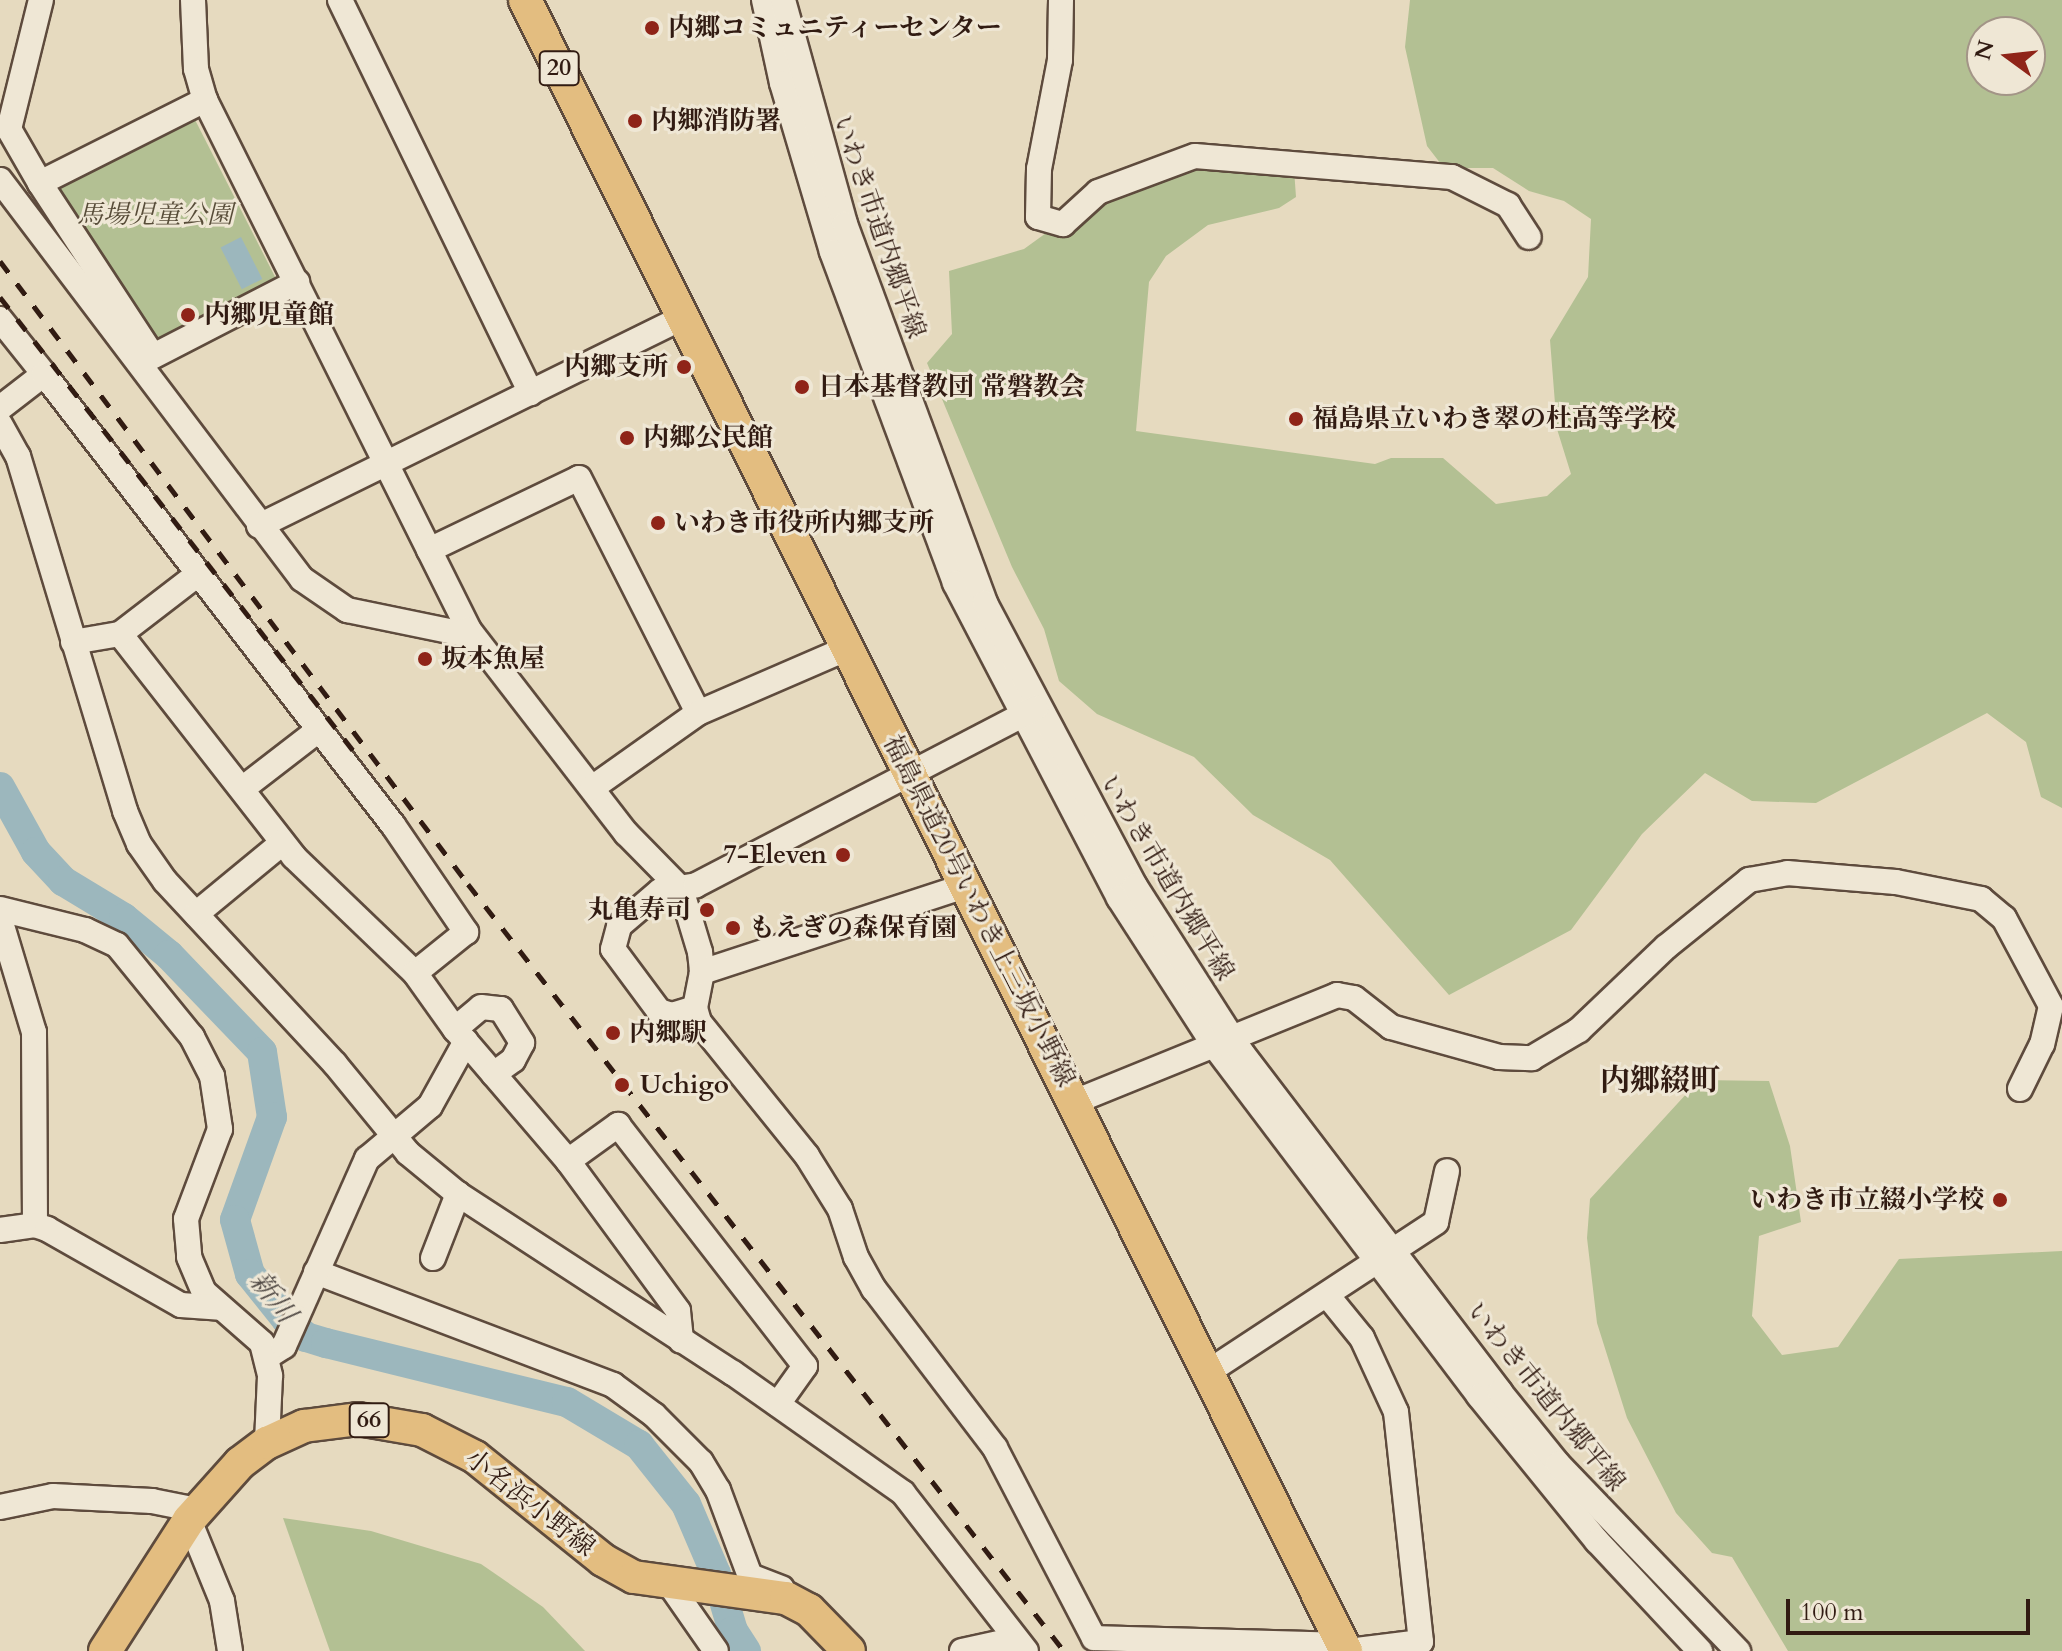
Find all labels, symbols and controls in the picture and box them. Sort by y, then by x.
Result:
place label: 内郷コミュニティーセンター [668,12,1006,44]
north arrow [1966,16,2046,96]
marker: 内郷コミュニティーセンター [643,19,661,37]
text: N [1968,37,2002,63]
road number: 20 [537,48,581,88]
place label: 内郷消防署 [651,105,781,137]
street label: いわき市道内郷平線 [826,111,932,343]
marker: 内郷消防署 [626,112,644,130]
park label: 馬場児童公園 [77,199,233,231]
place label: 内郷児童館 [204,299,334,331]
marker: 内郷児童館 [179,306,197,324]
place label: 内郷支所 [564,351,668,383]
marker: 内郷支所 [675,358,693,376]
place label: 日本基督教団 常磐教会 [818,371,1085,403]
marker: 日本基督教団 常磐教会 [793,378,811,396]
place label: 福島県立いわき翠の杜高等学校 [1312,403,1676,435]
marker: 福島県立いわき翠の杜高等学校 [1287,410,1305,428]
place label: 内郷公民館 [643,422,773,454]
marker: 内郷公民館 [618,429,636,447]
place label: いわき市役所内郷支所 [674,507,934,539]
marker: いわき市役所内郷支所 [649,514,667,532]
place label: 坂本魚屋 [441,643,545,675]
marker: 坂本魚屋 [416,650,434,668]
street label: 福島県道20号いわき上三坂小野線 [876,730,1082,1092]
street label: いわき市道内郷平線 [1093,770,1241,986]
place label: 7-Eleven [724,839,827,871]
marker: 7-Eleven [834,846,852,864]
place label: 丸亀寿司 [587,894,691,926]
marker: 丸亀寿司 [698,901,716,919]
place label: もえぎの森保育園 [749,912,957,944]
marker: もえぎの森保育園 [724,919,742,937]
place label: 内郷駅 [629,1017,707,1049]
marker: 内郷駅 [604,1024,622,1042]
district label: 内郷綴町 [1600,1063,1720,1099]
place label: Uchigo [640,1069,729,1101]
marker: Uchigo [611,1074,633,1096]
place label: いわき市立綴小学校 [1750,1184,1984,1216]
marker: いわき市立綴小学校 [1991,1191,2009,1209]
water label: 新川 [243,1265,303,1329]
street label: いわき市道内郷平線 [1460,1296,1632,1498]
road number: 66 [347,1400,391,1440]
street label: 小名浜小野線 [459,1443,601,1563]
scale bar [1790,1583,2034,1633]
text: 100 m [1800,1596,1864,1629]

